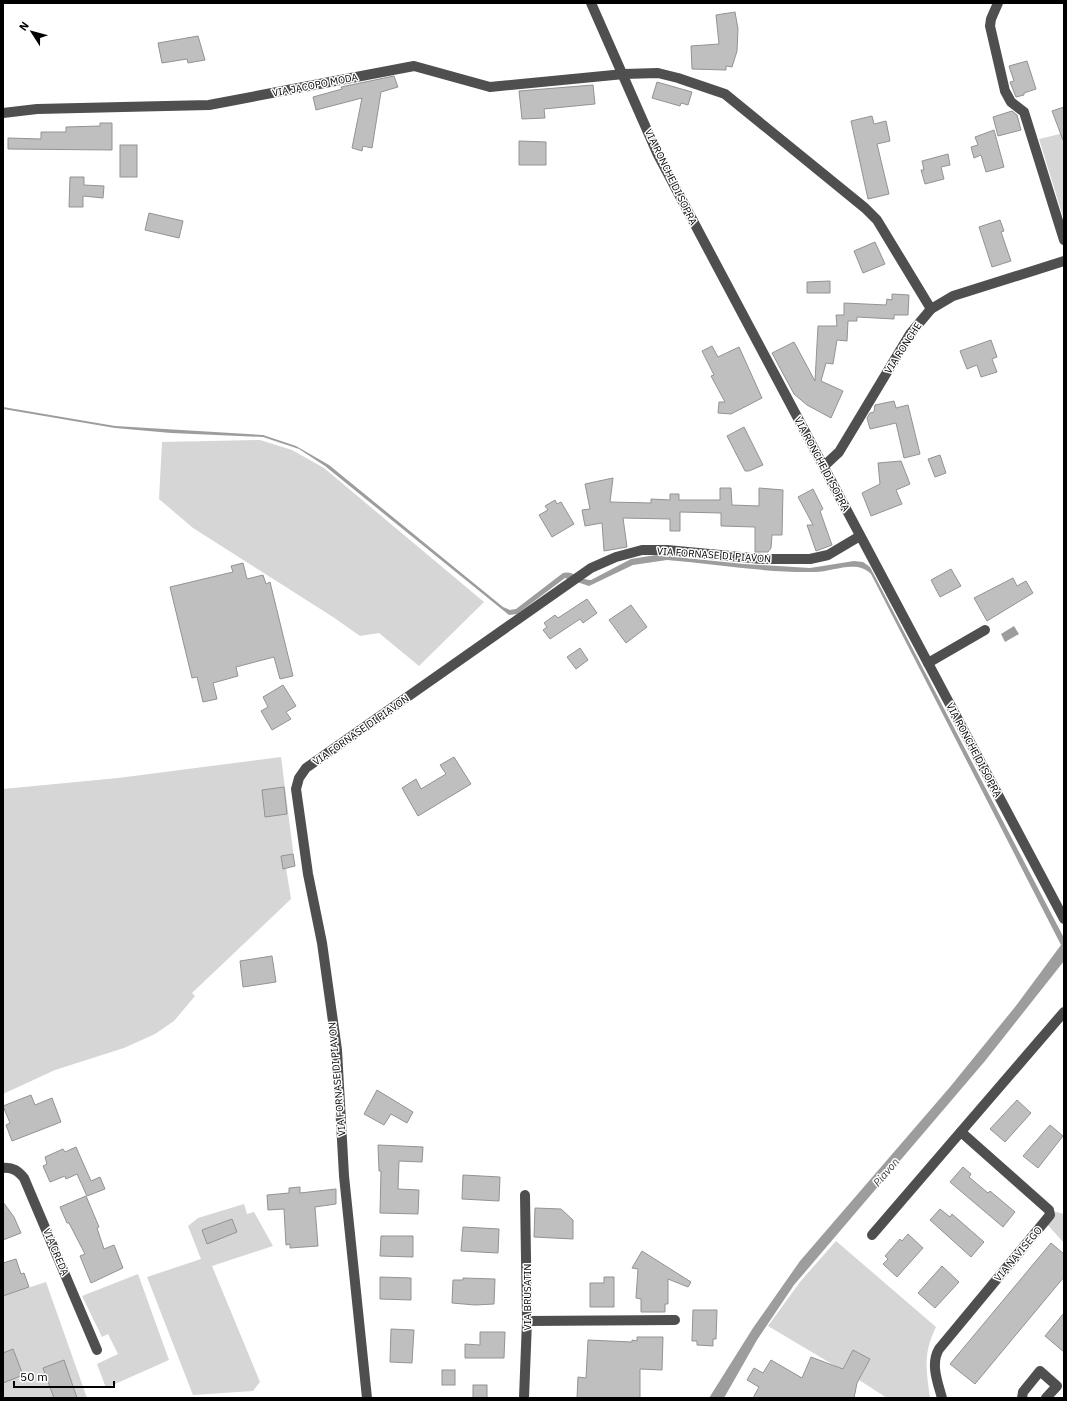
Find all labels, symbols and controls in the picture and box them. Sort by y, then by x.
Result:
north arrow [12,12,52,52]
text: N [16,19,32,33]
street label: VIA JACOPO MODA [271,70,360,100]
street label: VIA RONCHE DI SOPRA [642,127,700,228]
street label: VIA RONCHE [882,320,924,376]
street label: VIA RONCHE DI SOPRA [791,414,853,514]
street label: VIA FORNASE DI PIAVON [656,545,772,565]
street label: VIA FORNASE DI PIAVON [310,692,412,768]
street label: VIA RONCHE DI SOPRA [943,700,1005,800]
street label: VIA FORNASE DI PIAVON [326,1021,348,1137]
water label: Piavon [870,1155,902,1189]
street label: VIA NAVISEGO [991,1224,1045,1284]
street label: VIA CREDA [40,1226,72,1278]
street label: VIA BRUSATIN [521,1264,534,1330]
scale bar [14,1363,114,1389]
text: 50 m [20,1369,48,1384]

